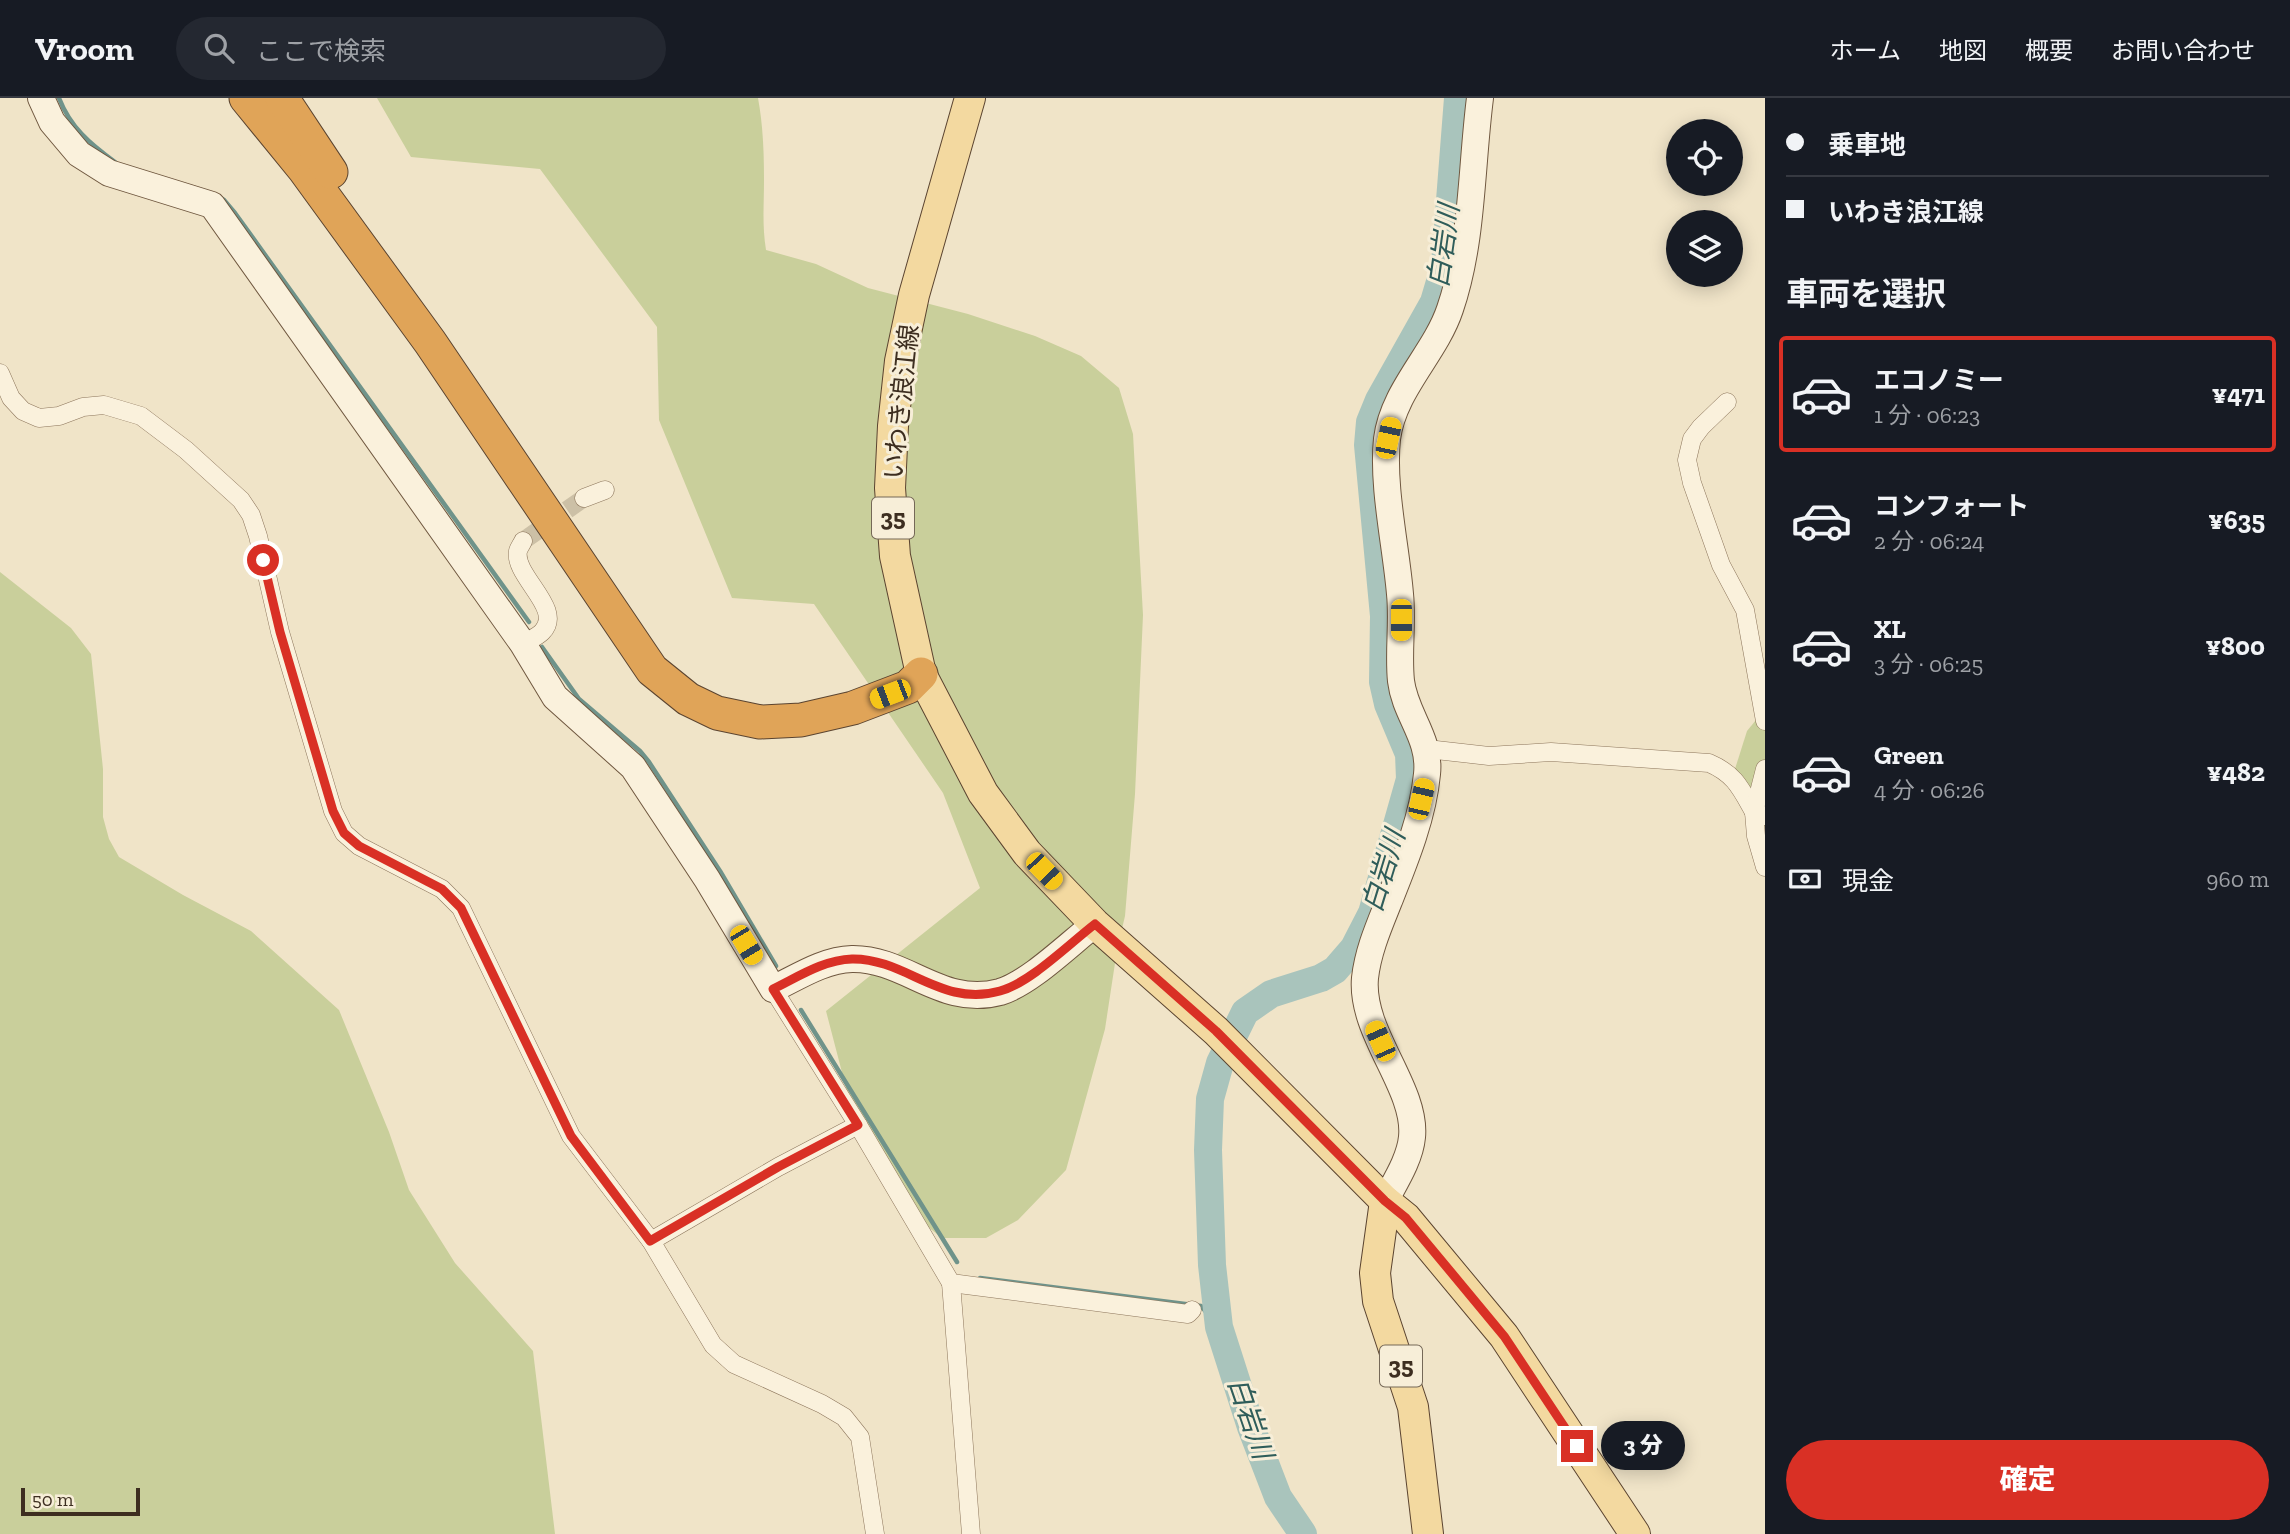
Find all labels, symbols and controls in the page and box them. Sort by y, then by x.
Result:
search box [176,17,666,80]
text: Vroom [35,29,134,68]
icon: search [200,29,238,67]
text: ここで検索 [256,35,386,67]
text: ホーム [1830,36,1901,65]
text: 地図 [1939,36,1987,65]
text: 概要 [2025,36,2073,65]
text: お問い合わせ [2111,36,2255,65]
map controls [1666,119,1743,287]
button: locate [1666,119,1743,196]
text: 乗車地 [1828,129,1906,161]
text: いわき浪江線 [1828,196,1984,228]
water label: 白岩川 [1421,199,1466,290]
button: layers [1666,210,1743,287]
text: 車両を選択 [1786,275,1946,313]
street label: いわき浪江線 [877,323,925,481]
icon: car [1790,363,1853,426]
text: エコノミー [1874,364,2004,396]
text: ¥471 [2212,378,2265,410]
text: 1 分 · 06:23 [1874,401,1980,429]
car [1374,415,1403,461]
icon: car [1790,489,1853,552]
text: コンフォート [1874,490,2029,522]
road number: 35 [872,498,914,538]
text: ¥635 [2208,504,2265,536]
text: 2 分 · 06:24 [1874,527,1984,555]
route start [247,544,279,576]
car [1391,599,1412,641]
text: XL [1874,613,1906,645]
icon: car [1790,615,1853,678]
text: ¥800 [2206,630,2265,662]
text: 3 分 · 06:25 [1874,650,1983,678]
car [867,677,914,711]
text: Green [1874,739,1944,771]
icon: car [1790,741,1853,804]
text: ¥482 [2207,756,2265,788]
car [1407,776,1436,822]
text: 4 分 · 06:26 [1874,776,1985,804]
water label: 白岩川 [1355,823,1412,916]
car [1022,849,1067,893]
icon: cash [1786,860,1824,898]
text: 現金 [1842,865,1894,897]
text: 960 m [2206,865,2269,893]
car [727,922,766,968]
car [1362,1018,1399,1064]
road number: 35 [1380,1346,1422,1386]
water label: 白岩川 [1221,1373,1281,1466]
callout: 3 分 [1602,1422,1686,1470]
route end [1561,1430,1593,1462]
text: 3 分 [1623,1431,1663,1459]
button: 確定 [1786,1440,2269,1520]
scale bar [21,1485,140,1517]
text: 50 m [32,1488,73,1511]

